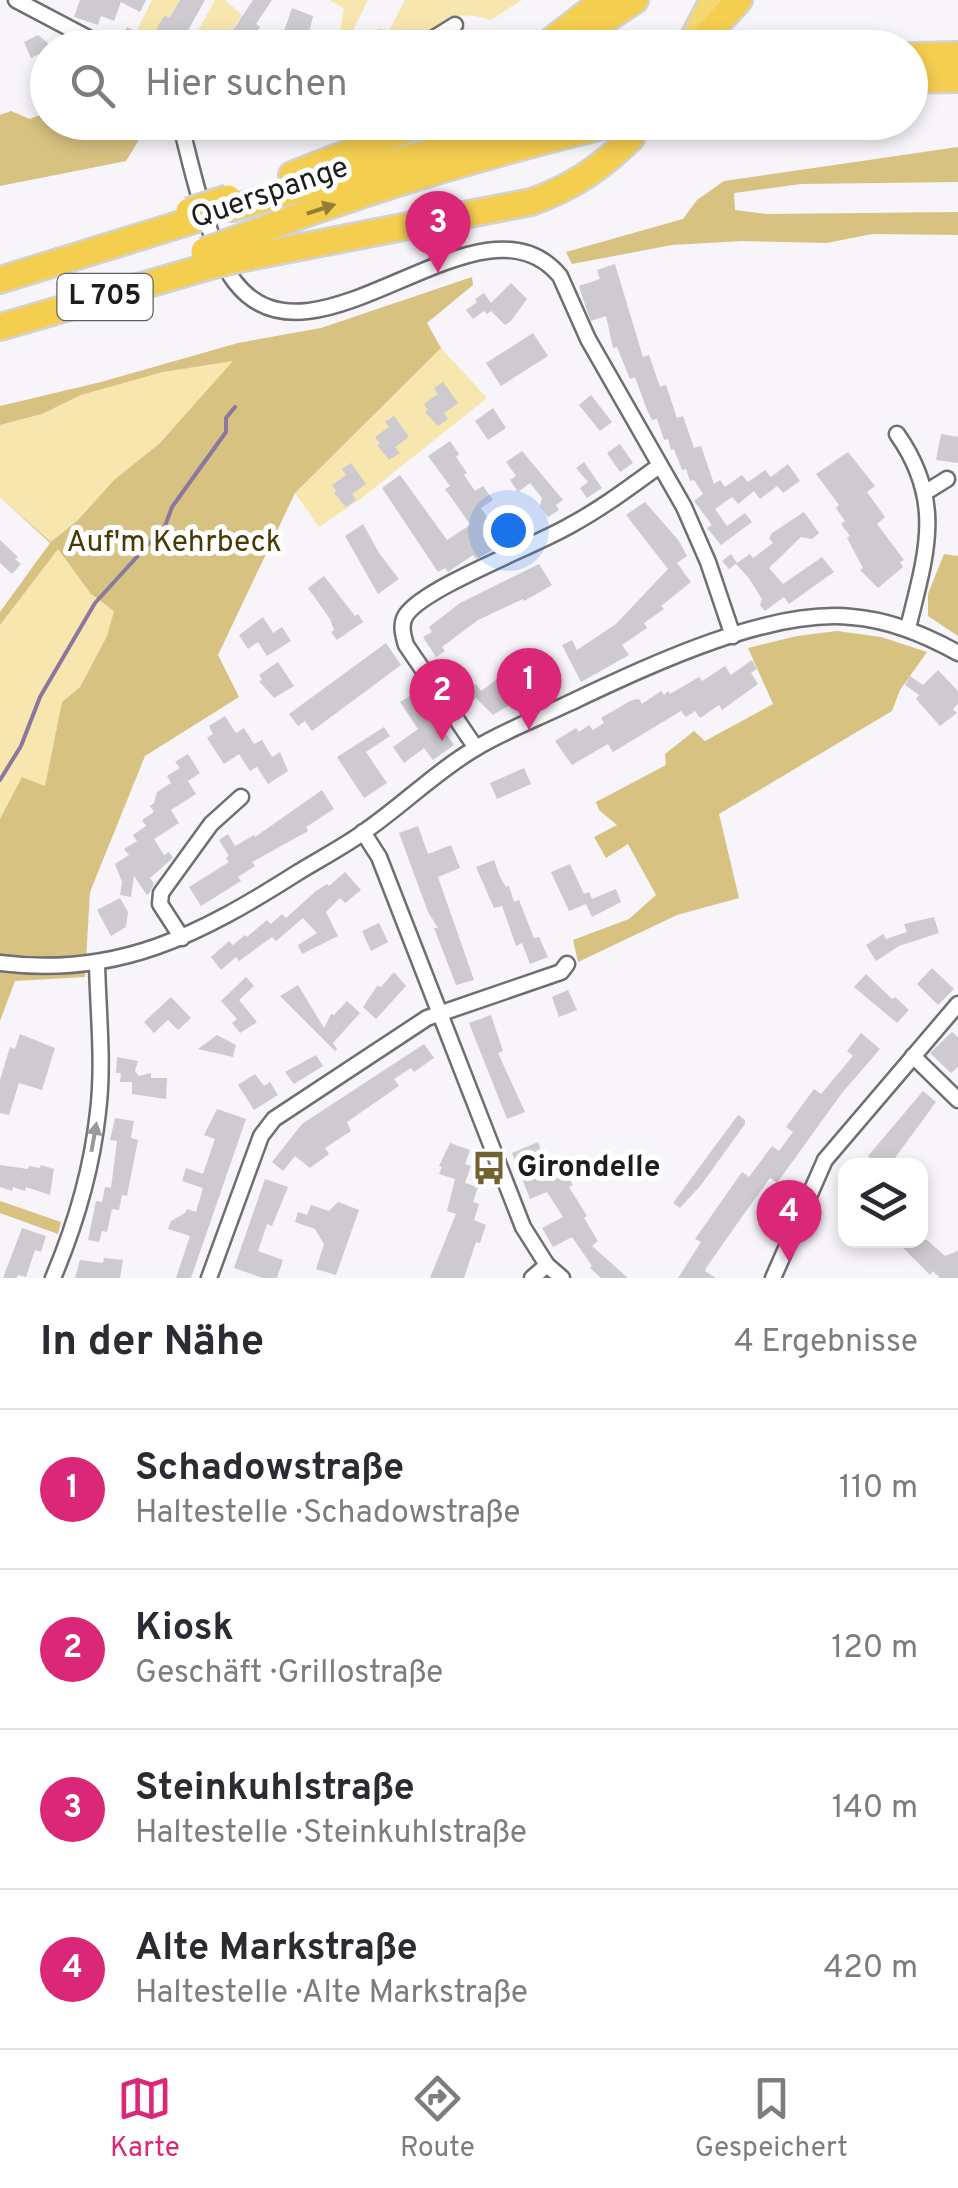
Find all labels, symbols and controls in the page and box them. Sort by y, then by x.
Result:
search box [30,30,928,140]
icon: search [65,58,120,113]
text: Hier suchen [145,61,348,110]
street label: Querspange [186,150,354,238]
pin: 3 [406,190,470,273]
one-way arrow [306,201,336,216]
road number: L 705 [58,274,152,320]
your location [483,505,534,556]
park label: Auf'm Kehrbeck [66,525,282,562]
pin: 1 [496,648,562,730]
pin: 2 [410,658,474,741]
one-way arrow [87,1120,102,1152]
bus stop icon: Girondelle [470,1149,508,1187]
place label: Girondelle [517,1150,660,1187]
map controls [838,1158,928,1248]
button: layers [838,1158,928,1248]
pin: 4 [756,1180,822,1262]
text: In der Nähe [40,1317,264,1370]
text: 4 Ergebnisse [734,1323,918,1363]
text: Schadowstraße [135,1445,404,1494]
text: 1 [66,1469,79,1509]
text: 110 m [839,1469,918,1509]
text: Haltestelle · Schadowstraße [135,1494,520,1534]
text: Kiosk [135,1605,234,1654]
text: 2 [63,1629,82,1669]
text: 120 m [831,1629,918,1669]
text: Geschäft · Grillostraße [135,1654,443,1694]
text: Steinkuhlstraße [135,1765,415,1814]
text: 3 [63,1789,82,1829]
text: 140 m [832,1789,918,1829]
text: Haltestelle · Steinkuhlstraße [135,1814,527,1854]
text: Alte Markstraße [135,1925,418,1974]
text: 4 [62,1949,83,1989]
text: 420 m [823,1949,918,1989]
text: Haltestelle · Alte Markstraße [135,1974,528,2014]
tab: Karte [110,2071,180,2167]
tab: Route [400,2071,475,2167]
tab: Gespeichert [695,2071,848,2167]

